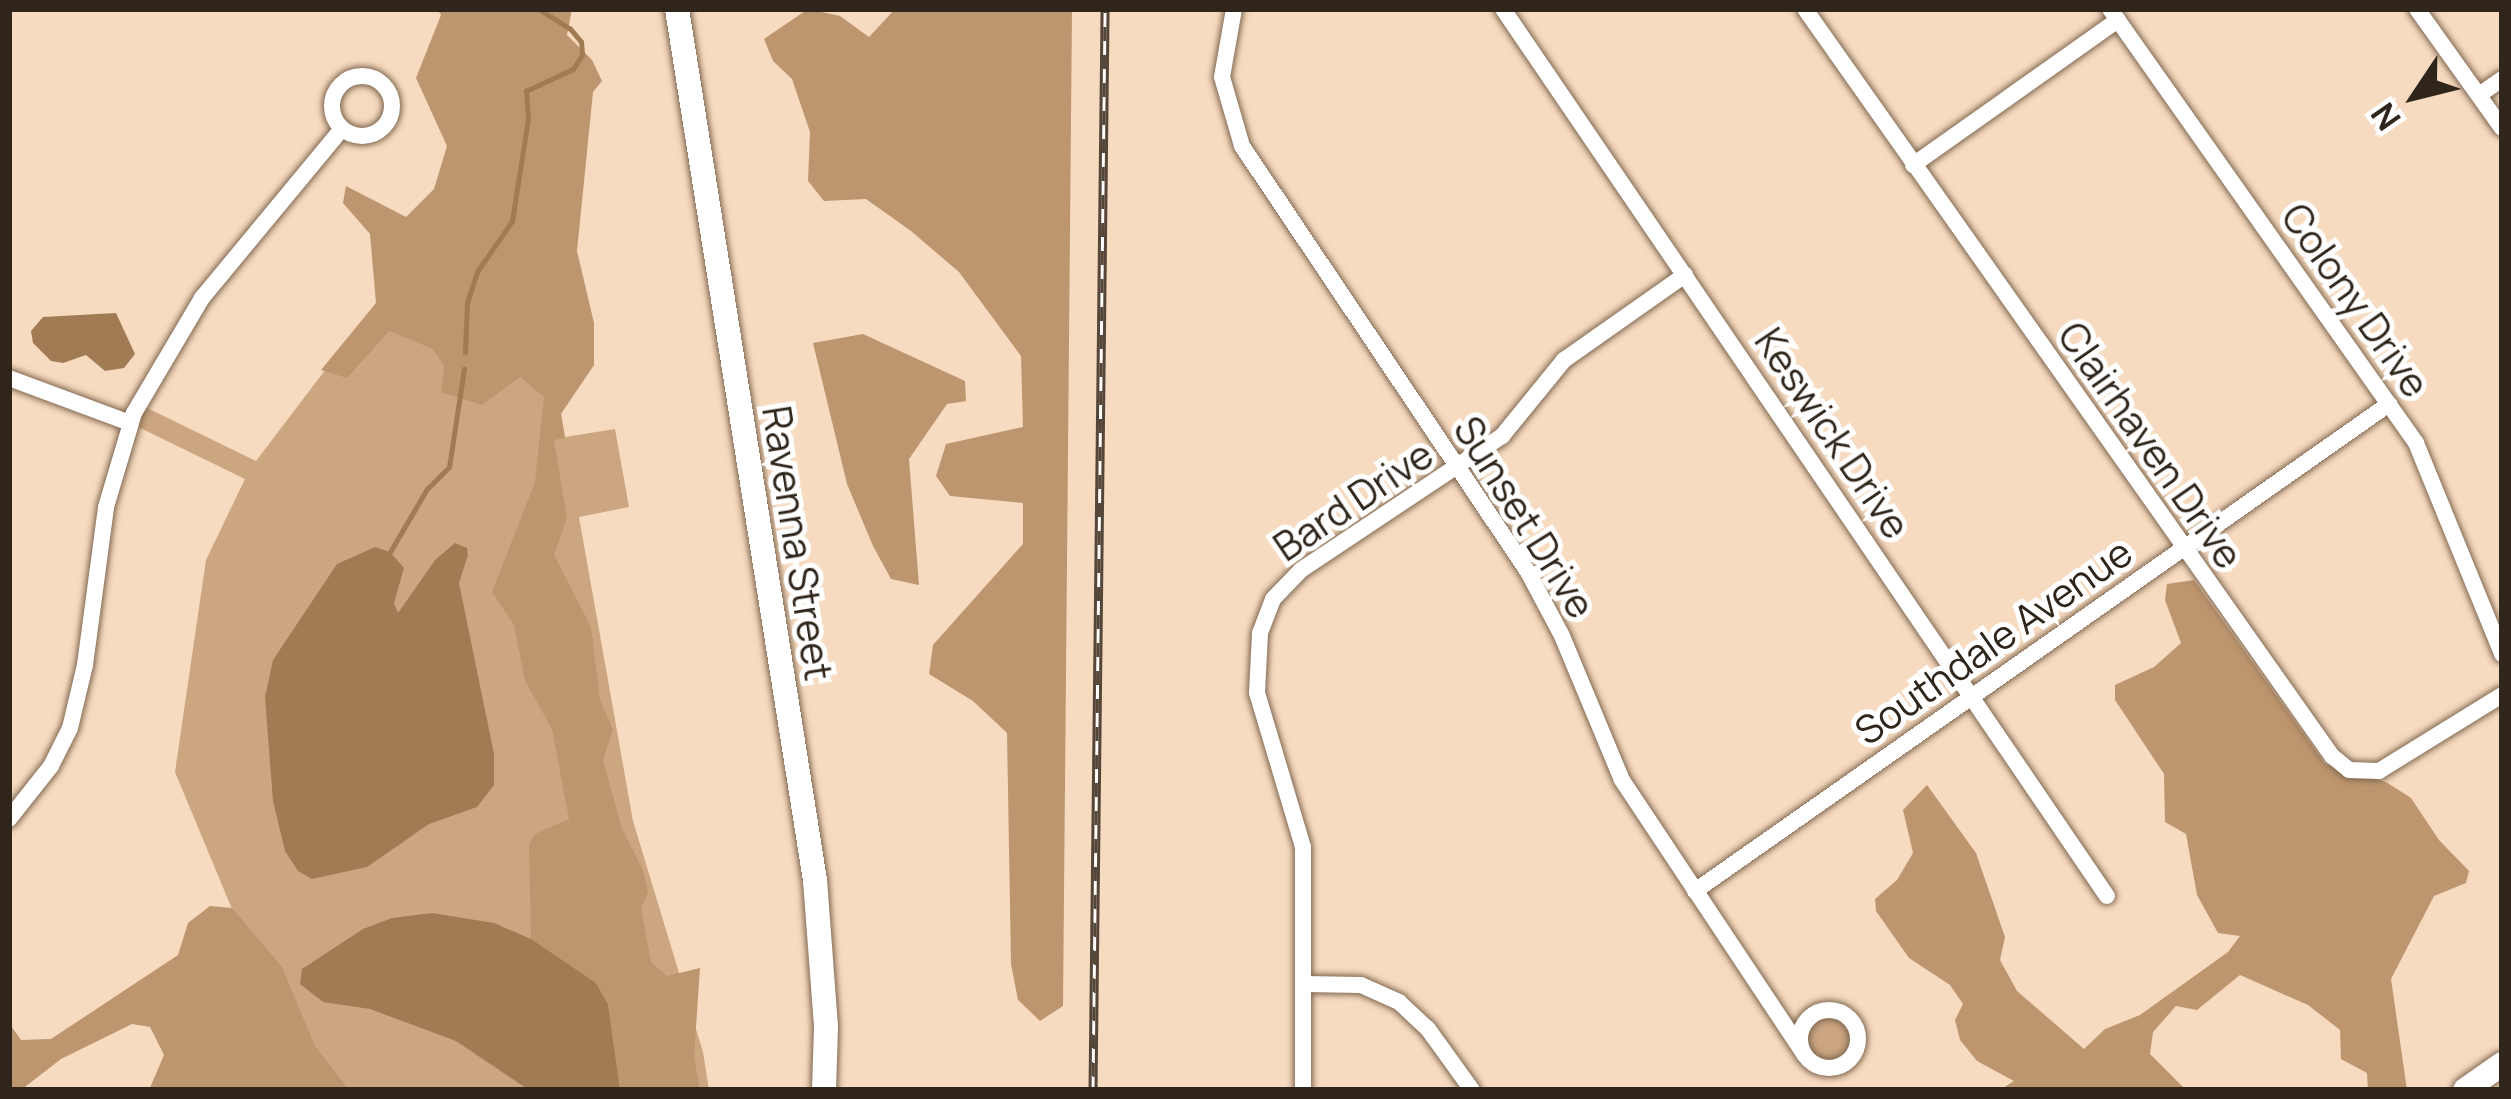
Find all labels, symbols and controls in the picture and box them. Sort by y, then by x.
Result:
north arrow [2355,36,2475,156]
text: N [2360,94,2410,140]
street label: Colony Drive [2272,194,2440,406]
street label: Clairhaven Drive [2049,313,2253,577]
street label: Keswick Drive [1746,319,1920,547]
street label: Ravenna Street [753,403,843,683]
street label: Sunset Drive [1445,408,1605,626]
street label: Bard Drive [1265,430,1441,570]
street label: Southdale Avenue [1846,528,2140,754]

